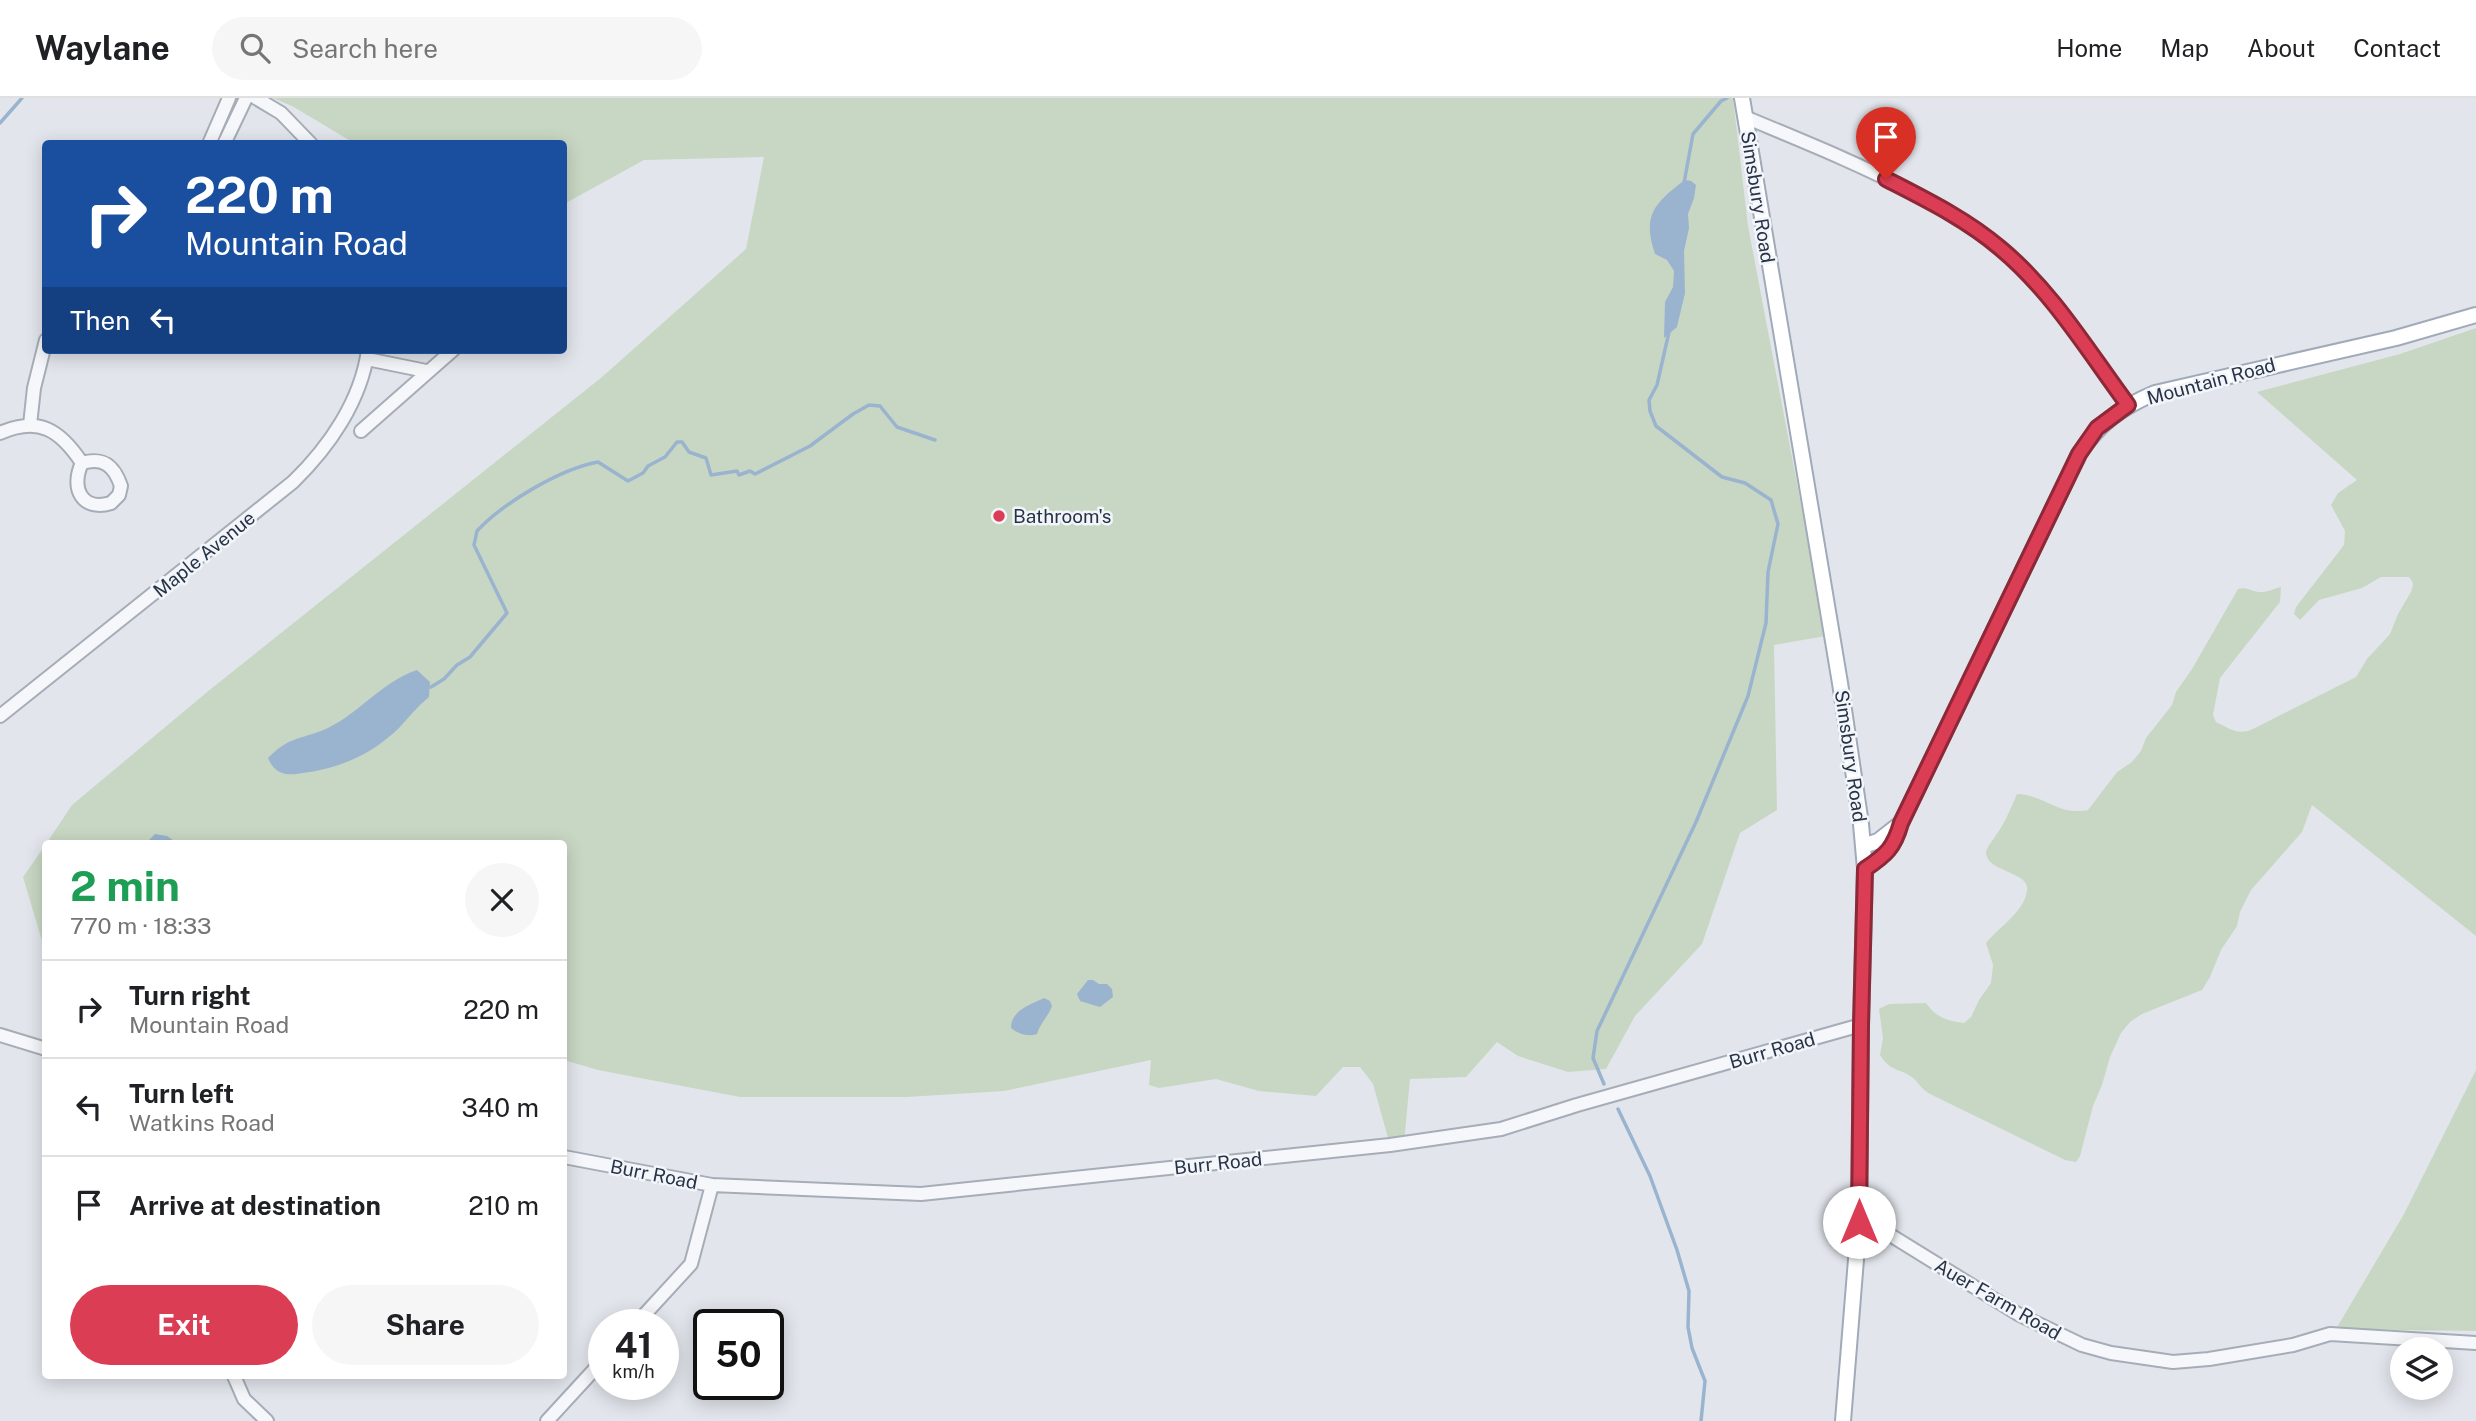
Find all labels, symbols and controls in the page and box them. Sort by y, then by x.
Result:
search box [212,17,702,80]
text: Waylane [35,29,170,67]
icon: search [236,29,274,67]
text: Search here [292,33,438,64]
text: Home [2056,34,2122,62]
text: Map [2160,34,2209,62]
text: About [2247,34,2315,62]
text: Contact [2353,34,2441,62]
pin [1856,107,1916,179]
icon: arrive [1867,118,1905,156]
street label: Simsbury Road [1737,129,1779,265]
text: 220 m [185,166,334,224]
icon: right [70,168,161,259]
text: Mountain Road [185,225,408,262]
icon: left [144,301,182,339]
text: Then [70,305,130,336]
street label: Mountain Road [2144,353,2278,409]
place label: Bathroom's [1013,505,1111,527]
street label: Maple Avenue [149,506,259,602]
marker: Bathroom's [991,508,1007,524]
street label: Simsbury Road [1831,688,1871,824]
text: 2 min [70,861,180,910]
button: close [465,863,539,937]
text: 770 m · 18:33 [70,912,212,939]
text: Turn right [129,980,251,1011]
icon: right [70,990,108,1028]
text: 220 m [463,994,539,1025]
text: Mountain Road [129,1011,289,1038]
street label: Burr Road [1726,1027,1818,1073]
text: Turn left [129,1078,234,1109]
icon: left [70,1088,108,1126]
text: 340 m [462,1092,539,1123]
text: Watkins Road [129,1109,275,1136]
street label: Burr Road [1173,1147,1263,1179]
street label: Burr Road [609,1155,699,1193]
position arrow [1822,1185,1896,1259]
icon: arrive [70,1186,108,1224]
text: Arrive at destination [129,1190,381,1221]
text: 210 m [468,1190,539,1221]
street label: Auer Farm Road [1931,1254,2065,1344]
button: Exit [70,1285,298,1365]
button: Share [312,1285,539,1365]
speed limit sign: 50 [693,1309,784,1400]
text: 41 [615,1325,652,1366]
map controls [2390,1337,2453,1400]
button: layers [2390,1337,2453,1400]
text: km/h [612,1361,655,1382]

